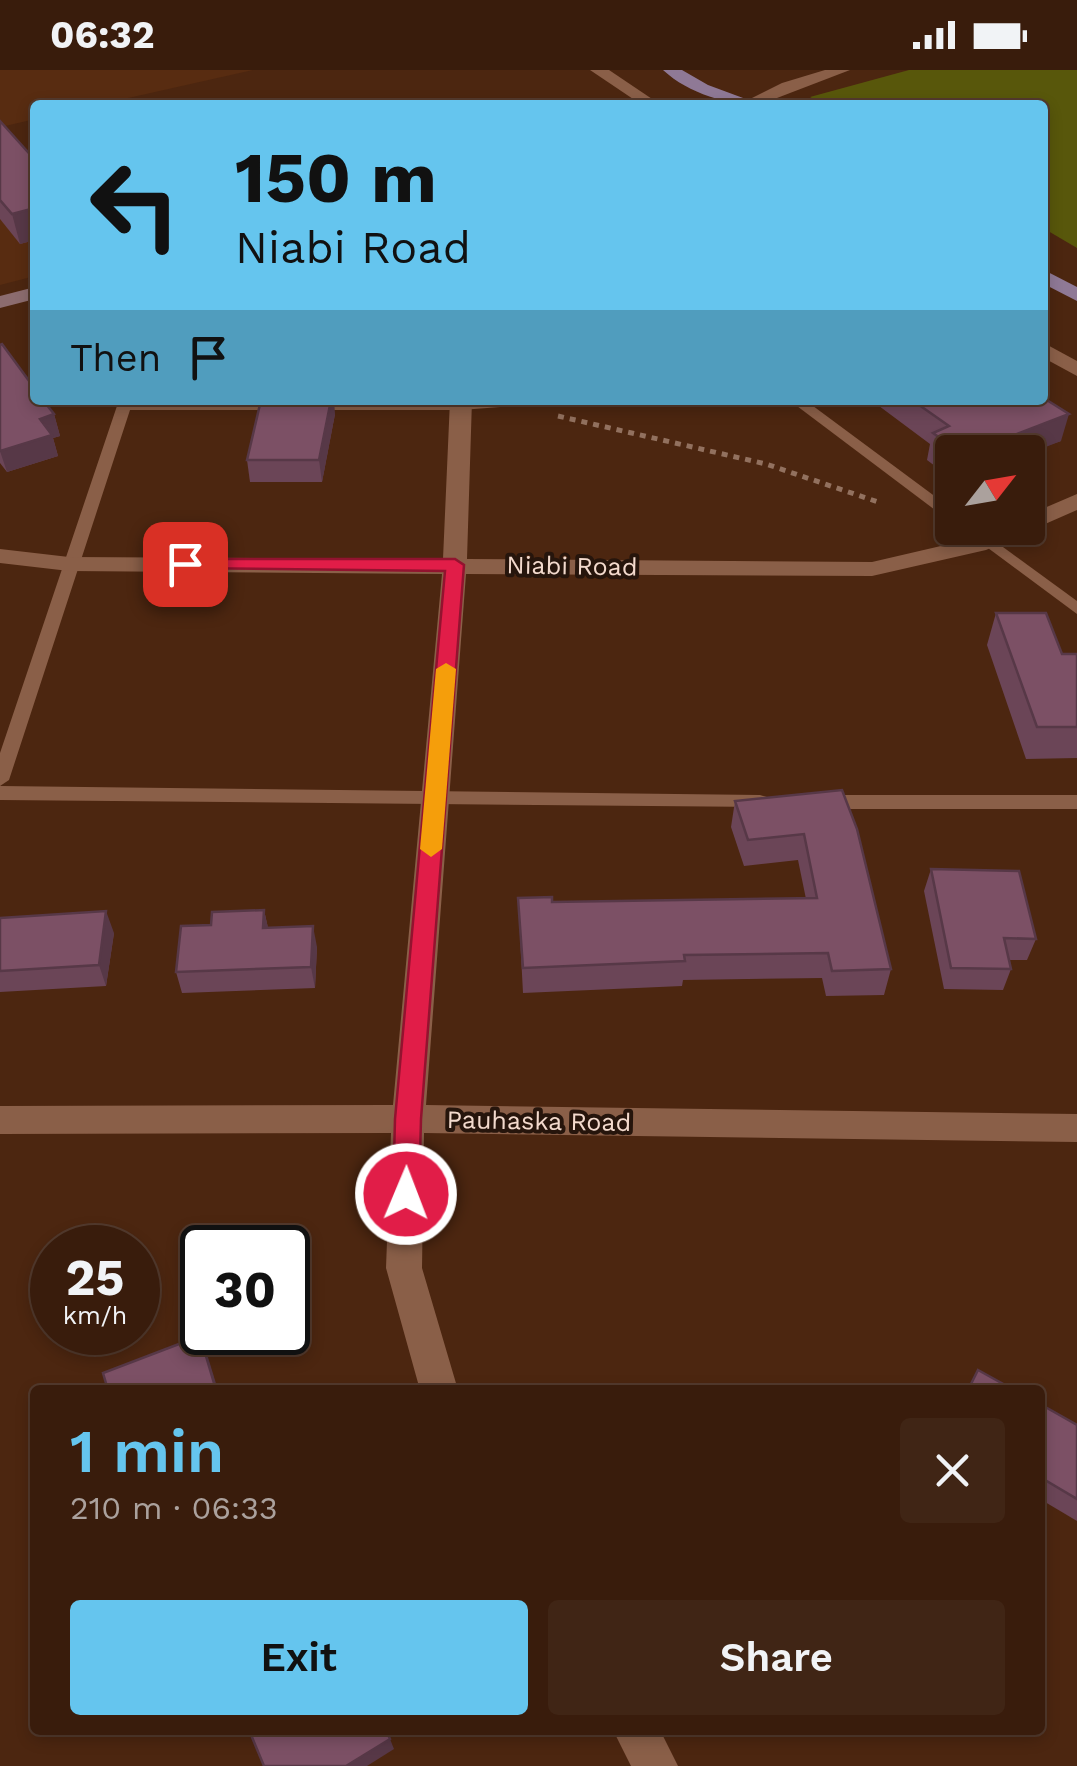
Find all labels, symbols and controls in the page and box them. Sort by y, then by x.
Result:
text: 06:32 [50,13,155,57]
text: 150 m [235,137,437,219]
icon: left [70,140,200,270]
text: Niabi Road [235,221,471,274]
icon: arrive [181,330,236,385]
text: Then [70,336,161,380]
north arrow [935,435,1045,545]
map controls [935,435,1045,545]
pin [143,522,228,607]
icon: arrive [158,537,213,592]
street label: Niabi Road [506,550,638,582]
street label: Pauhaska Road [446,1105,632,1137]
position arrow [354,1142,458,1246]
speed limit sign: 30 [180,1225,310,1355]
text: 25 [66,1248,124,1307]
text: km/h [63,1301,127,1330]
text: 1 min [70,1416,224,1487]
button: close [900,1418,1005,1523]
text: 210 m · 06:33 [70,1489,278,1527]
button: Exit [70,1600,528,1715]
button: Share [548,1600,1005,1715]

